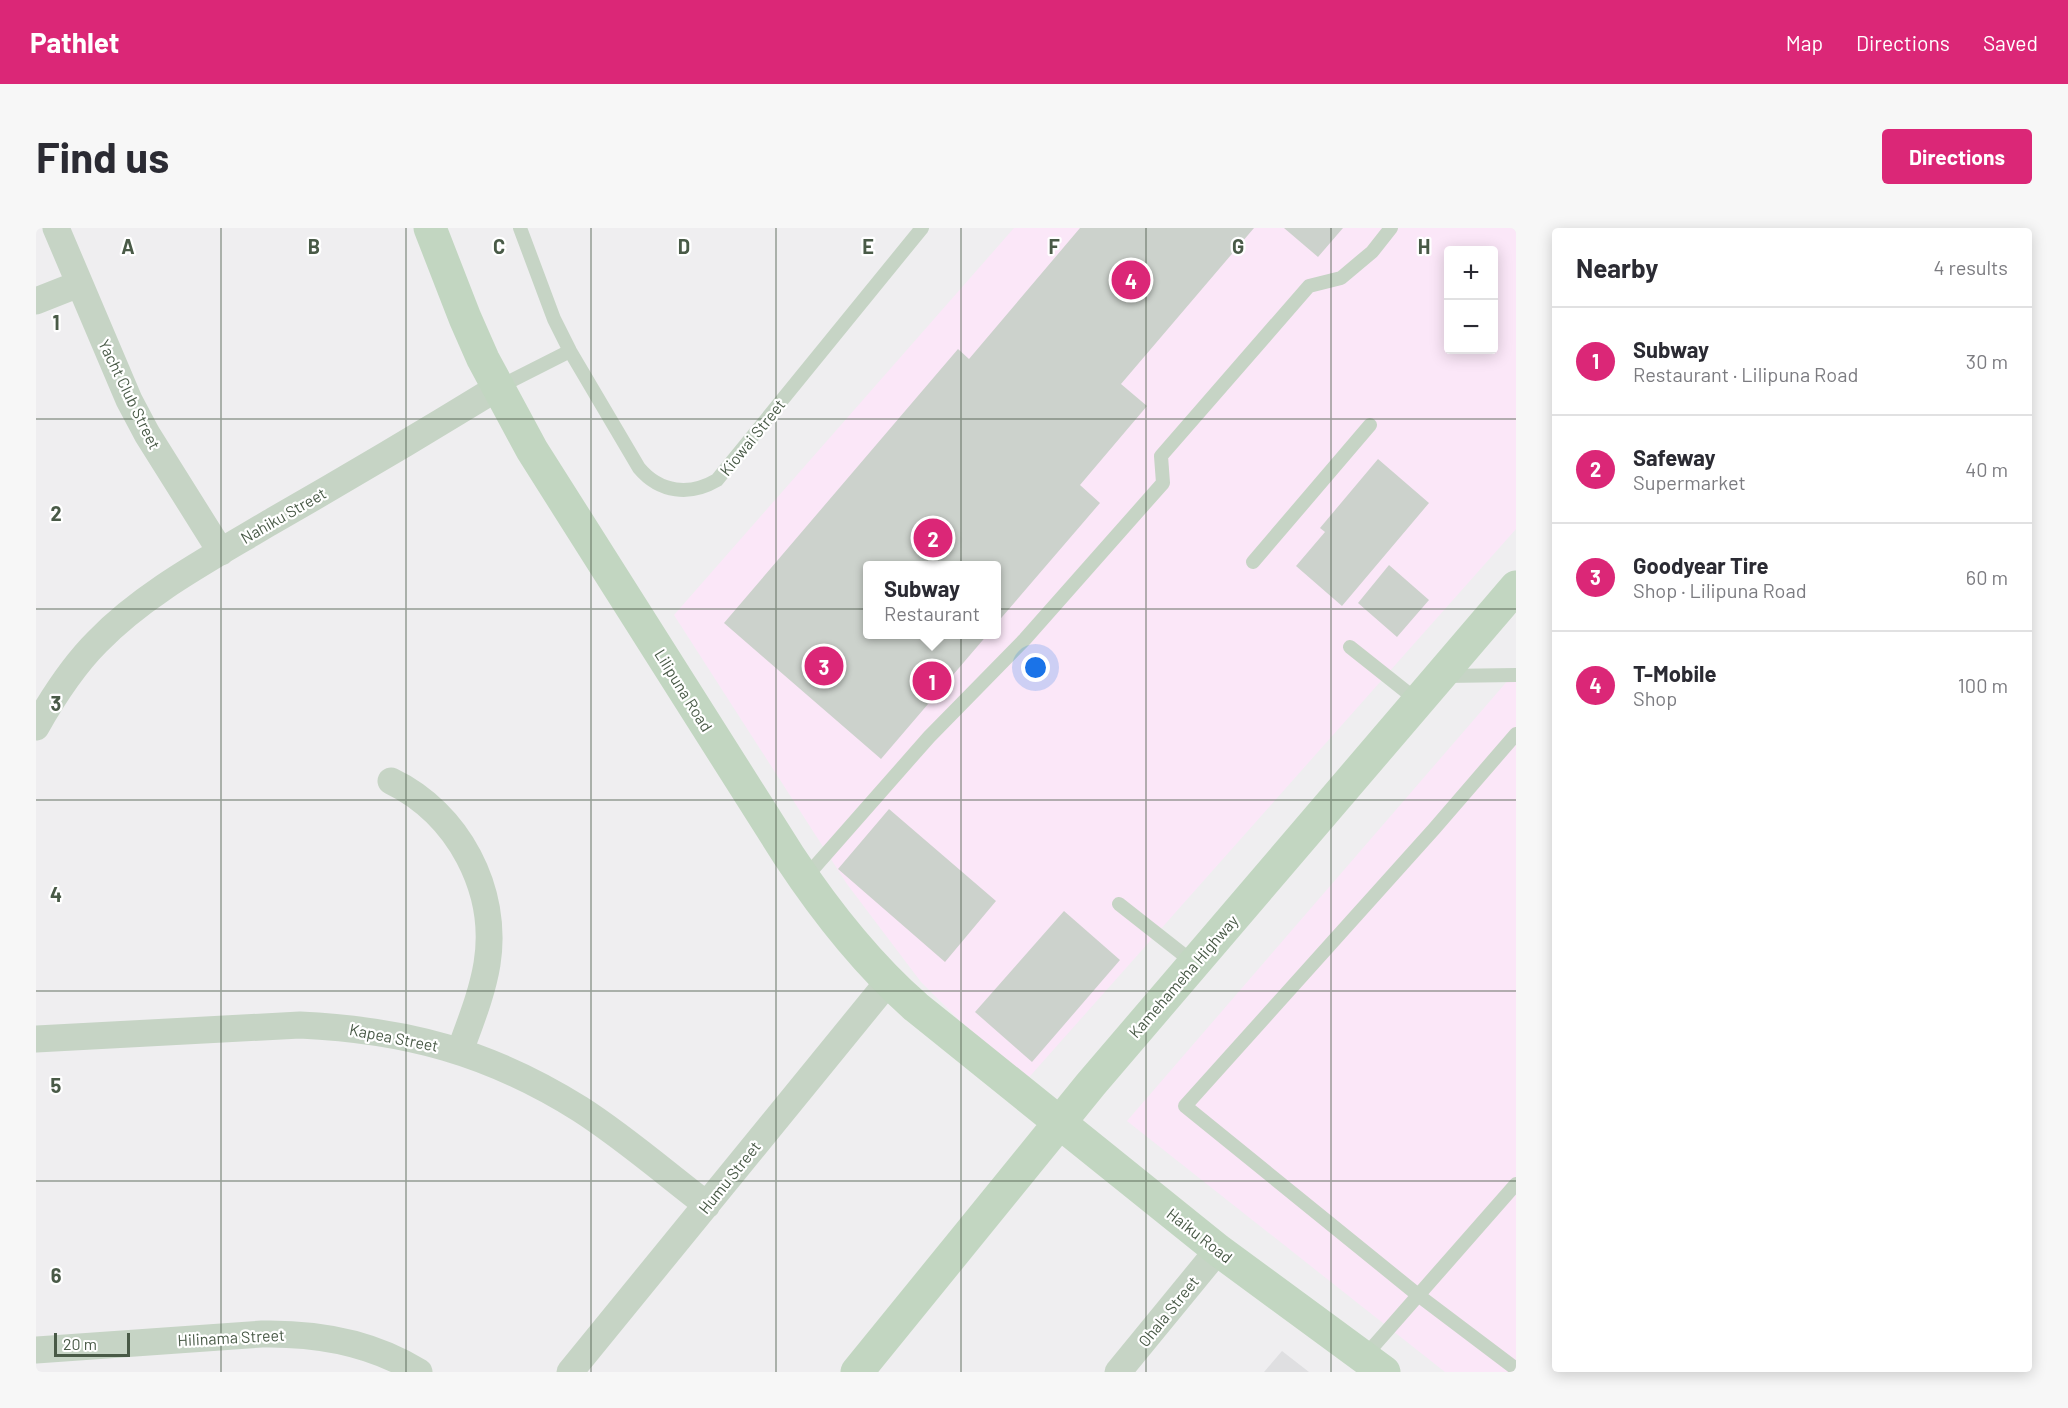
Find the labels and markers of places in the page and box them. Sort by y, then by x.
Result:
pin: 4 [1112,257,1150,302]
pin: 2 [914,516,952,560]
pin: 3 [804,644,844,688]
pin: 1 [912,658,952,704]

